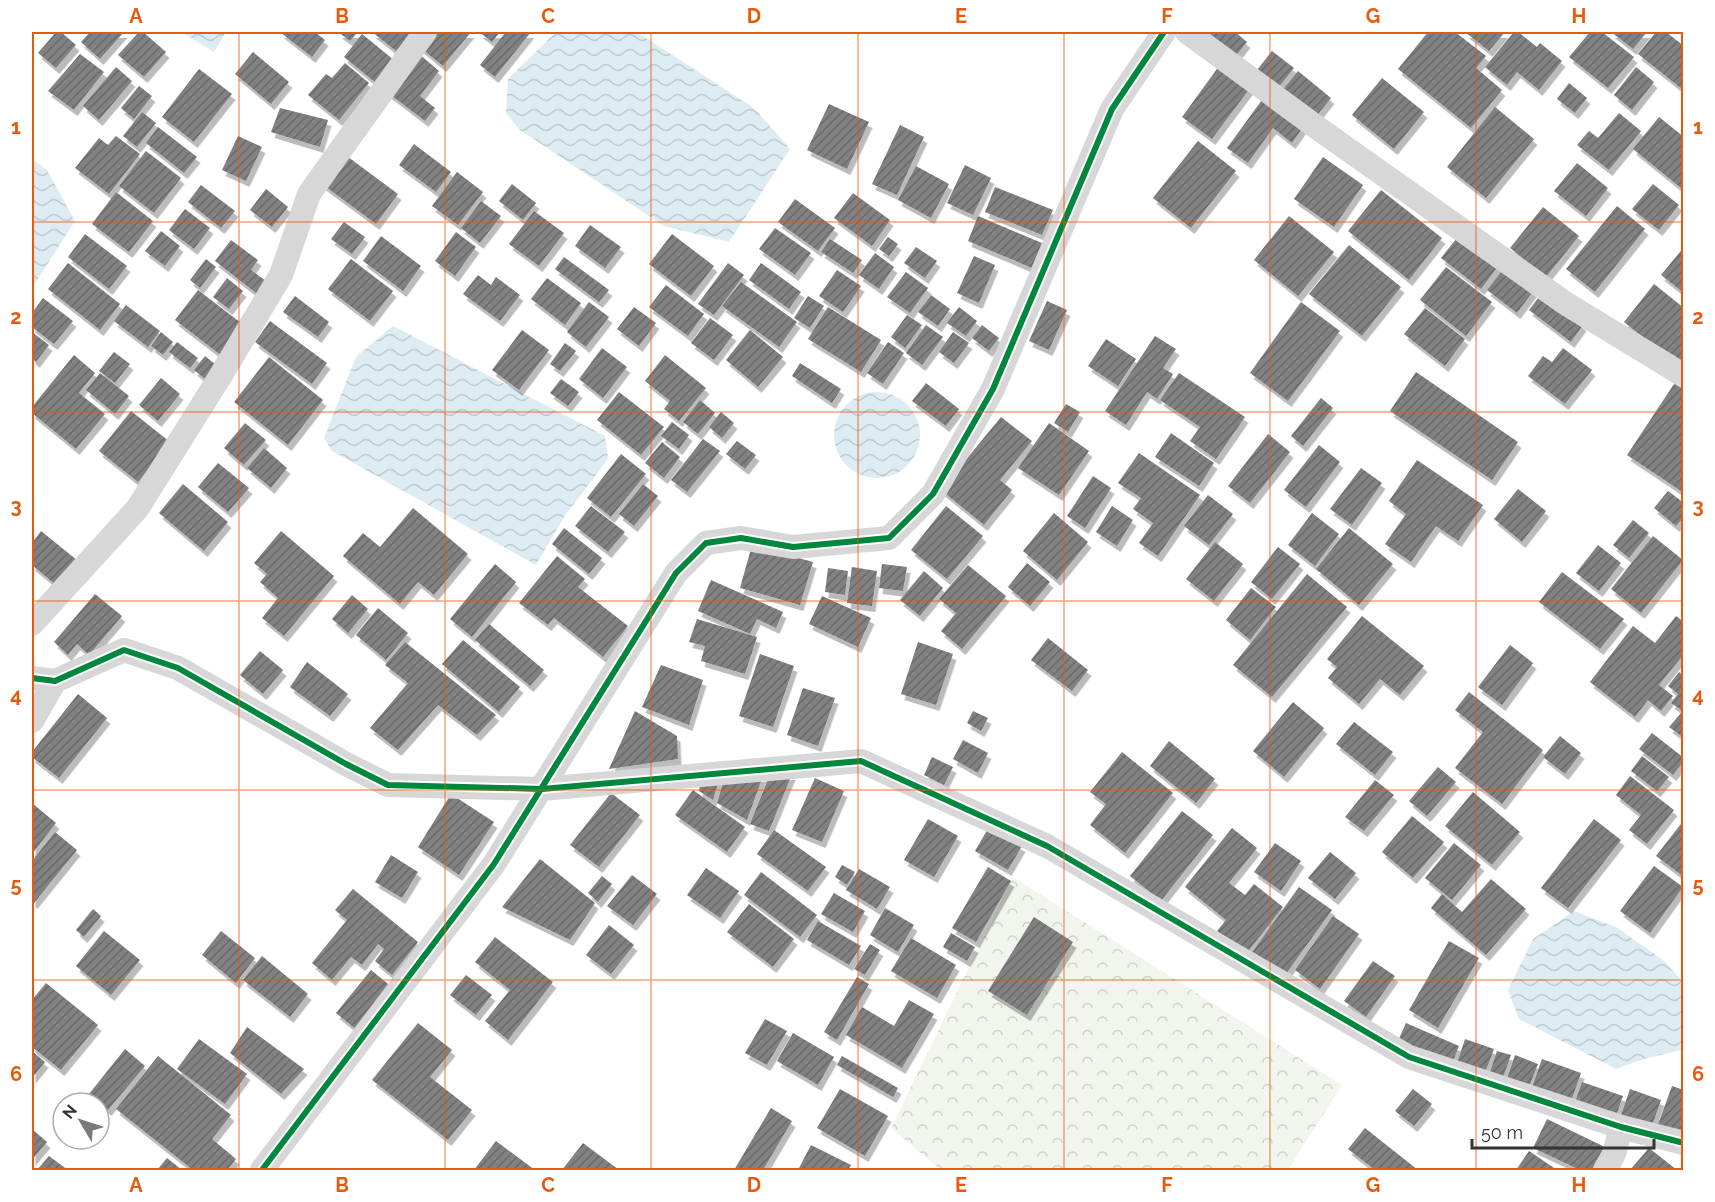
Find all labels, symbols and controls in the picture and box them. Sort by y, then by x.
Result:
text: A [129,4,143,28]
text: B [335,4,349,28]
text: C [541,4,555,28]
text: D [747,4,761,28]
text: E [955,4,967,28]
text: F [1161,4,1173,28]
text: G [1366,4,1380,28]
text: H [1572,4,1586,28]
text: 1 [11,115,21,139]
text: 1 [1693,115,1703,139]
text: 2 [10,305,22,329]
text: 2 [1692,305,1704,329]
text: 3 [10,494,22,518]
text: 3 [1692,494,1704,518]
text: 4 [10,683,22,707]
text: 4 [1692,683,1704,707]
text: 5 [10,873,22,897]
text: 5 [1692,873,1704,897]
text: 6 [10,1062,22,1086]
text: 6 [1692,1062,1704,1086]
north arrow [51,1091,111,1151]
text: N [59,1101,81,1123]
scale bar [1472,1112,1654,1150]
text: 50 m [1481,1122,1523,1143]
text: A [129,1173,143,1197]
text: B [335,1173,349,1197]
text: C [541,1173,555,1197]
text: D [747,1173,761,1197]
text: E [955,1173,967,1197]
text: F [1161,1173,1173,1197]
text: G [1366,1173,1380,1197]
text: H [1572,1173,1586,1197]

